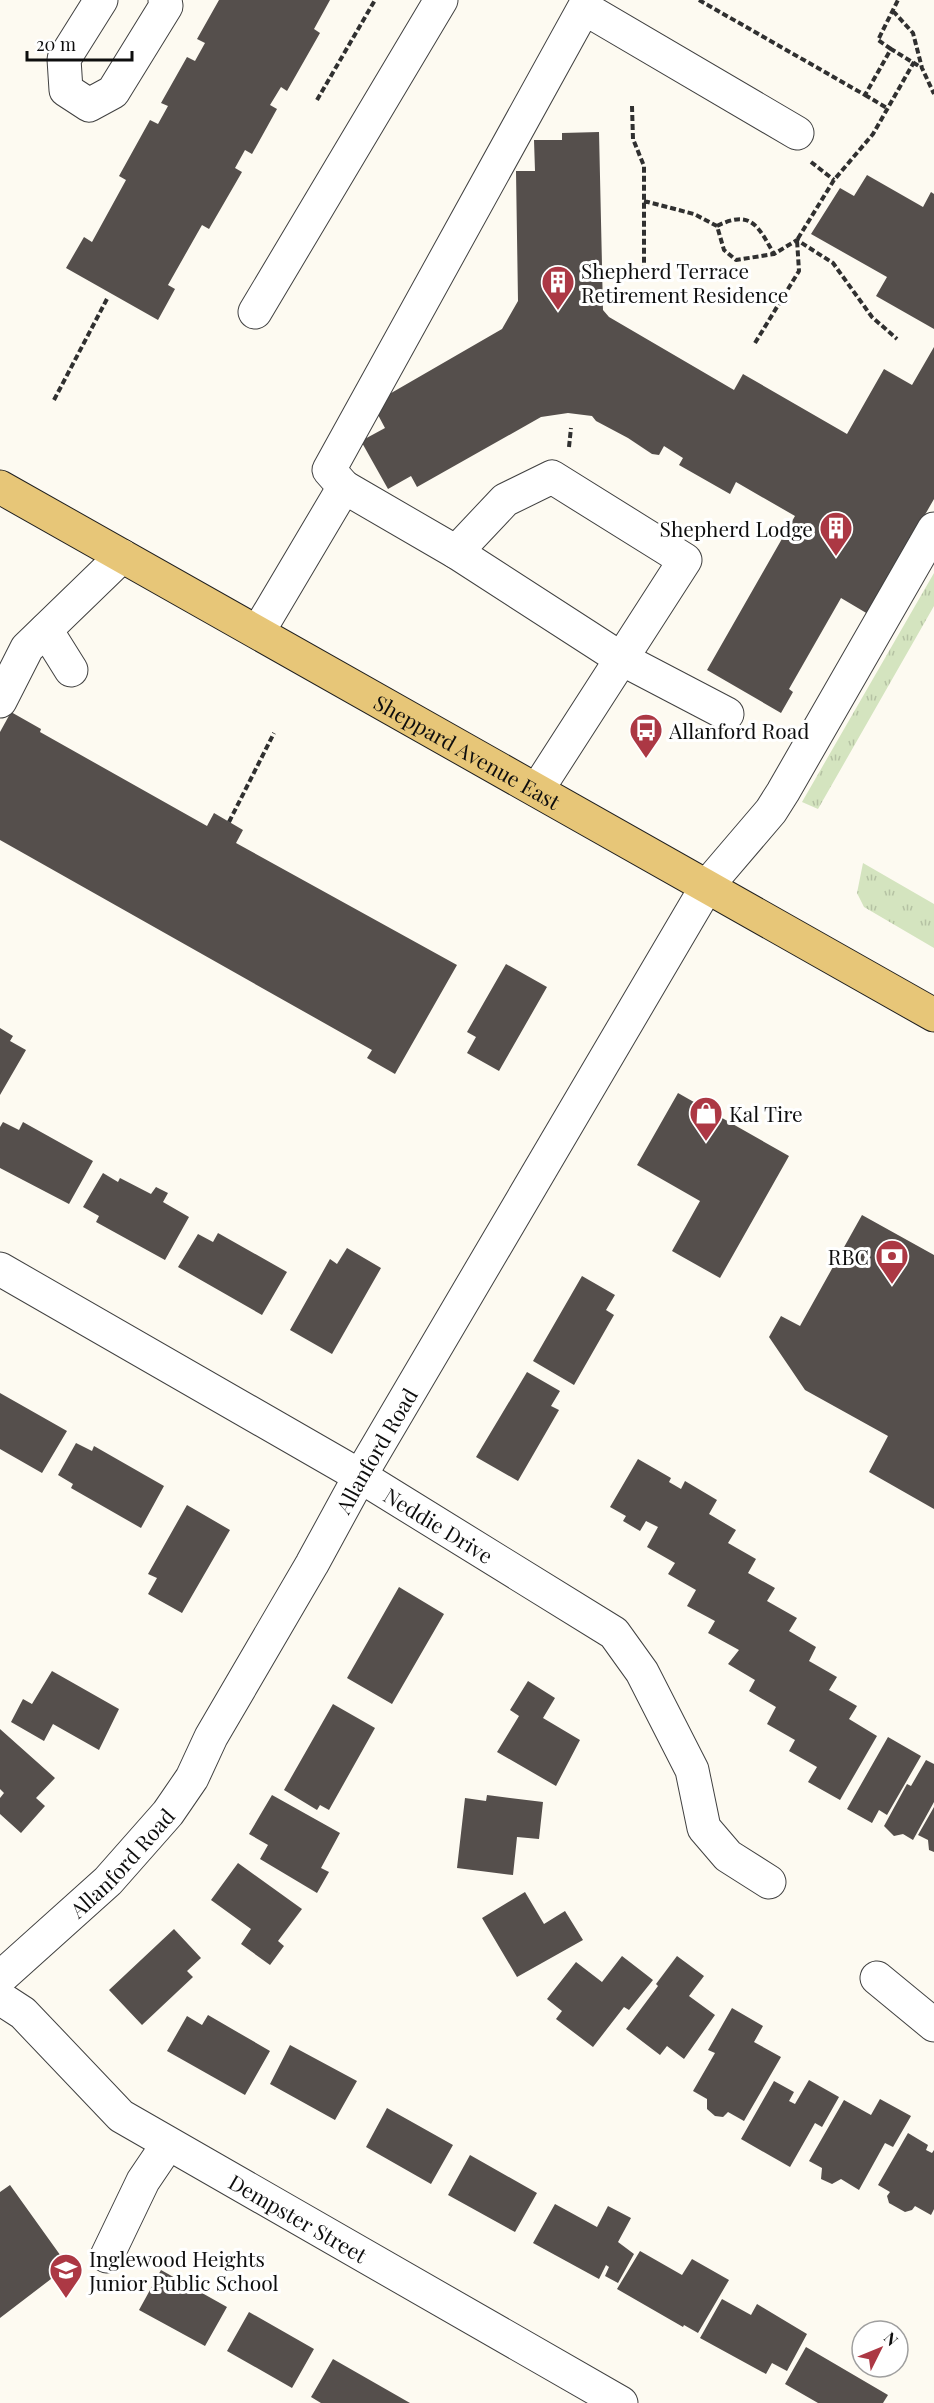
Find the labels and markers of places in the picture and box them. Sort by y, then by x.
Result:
place label: Shepherd Terrace Retirement Residence [581,256,788,308]
building icon: Shepherd Terrace Retirement Residence [540,264,576,311]
building icon: Shepherd Lodge [818,510,854,557]
place label: Shepherd Lodge [660,514,813,542]
bus stop icon: Allanford Road [628,712,664,759]
place label: Allanford Road [668,716,810,744]
shop icon: Kal Tire [688,1095,724,1142]
place label: Kal Tire [729,1099,803,1127]
bank icon: RBC [874,1238,910,1285]
place label: RBC [828,1242,869,1270]
place label: Inglewood Heights Junior Public School [88,2244,278,2296]
school or university icon: Inglewood Heights Junior Public School [48,2252,84,2299]

